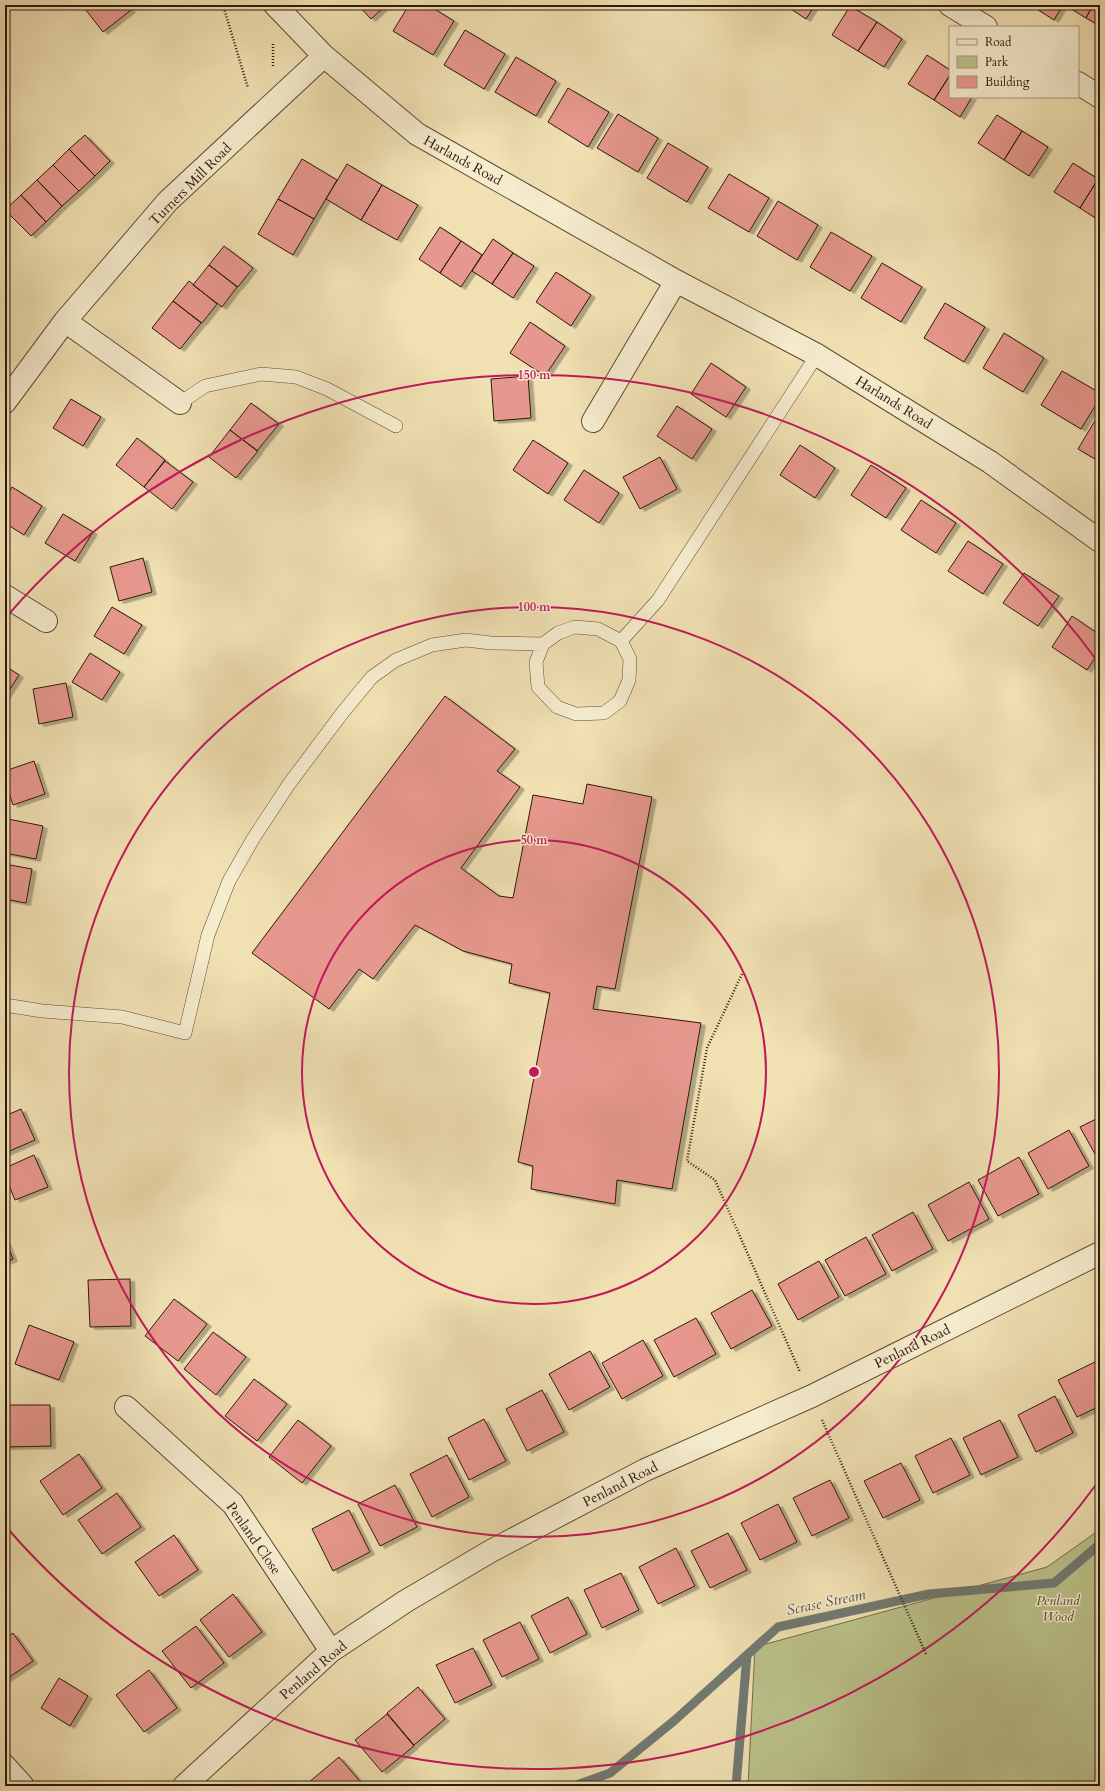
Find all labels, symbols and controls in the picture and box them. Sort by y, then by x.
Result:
legend [949,26,1079,98]
text: Road [985,34,1012,50]
text: Park [985,54,1009,70]
text: Building [985,74,1030,90]
street label: Harlands Road [420,131,506,190]
street label: Turners Mill Road [145,138,236,230]
text: 150 m [518,367,551,383]
street label: Harlands Road [852,371,936,434]
text: 100 m [518,599,551,615]
text: 50 m [521,832,548,848]
centre of rings [527,1065,541,1079]
street label: Penland Road [871,1320,954,1373]
street label: Penland Road [579,1457,662,1512]
street label: Penland Close [222,1498,286,1578]
water label: Scrase Stream [785,1584,868,1620]
park label: Penland Wood [1036,1591,1081,1626]
street label: Penland Road [276,1636,351,1704]

